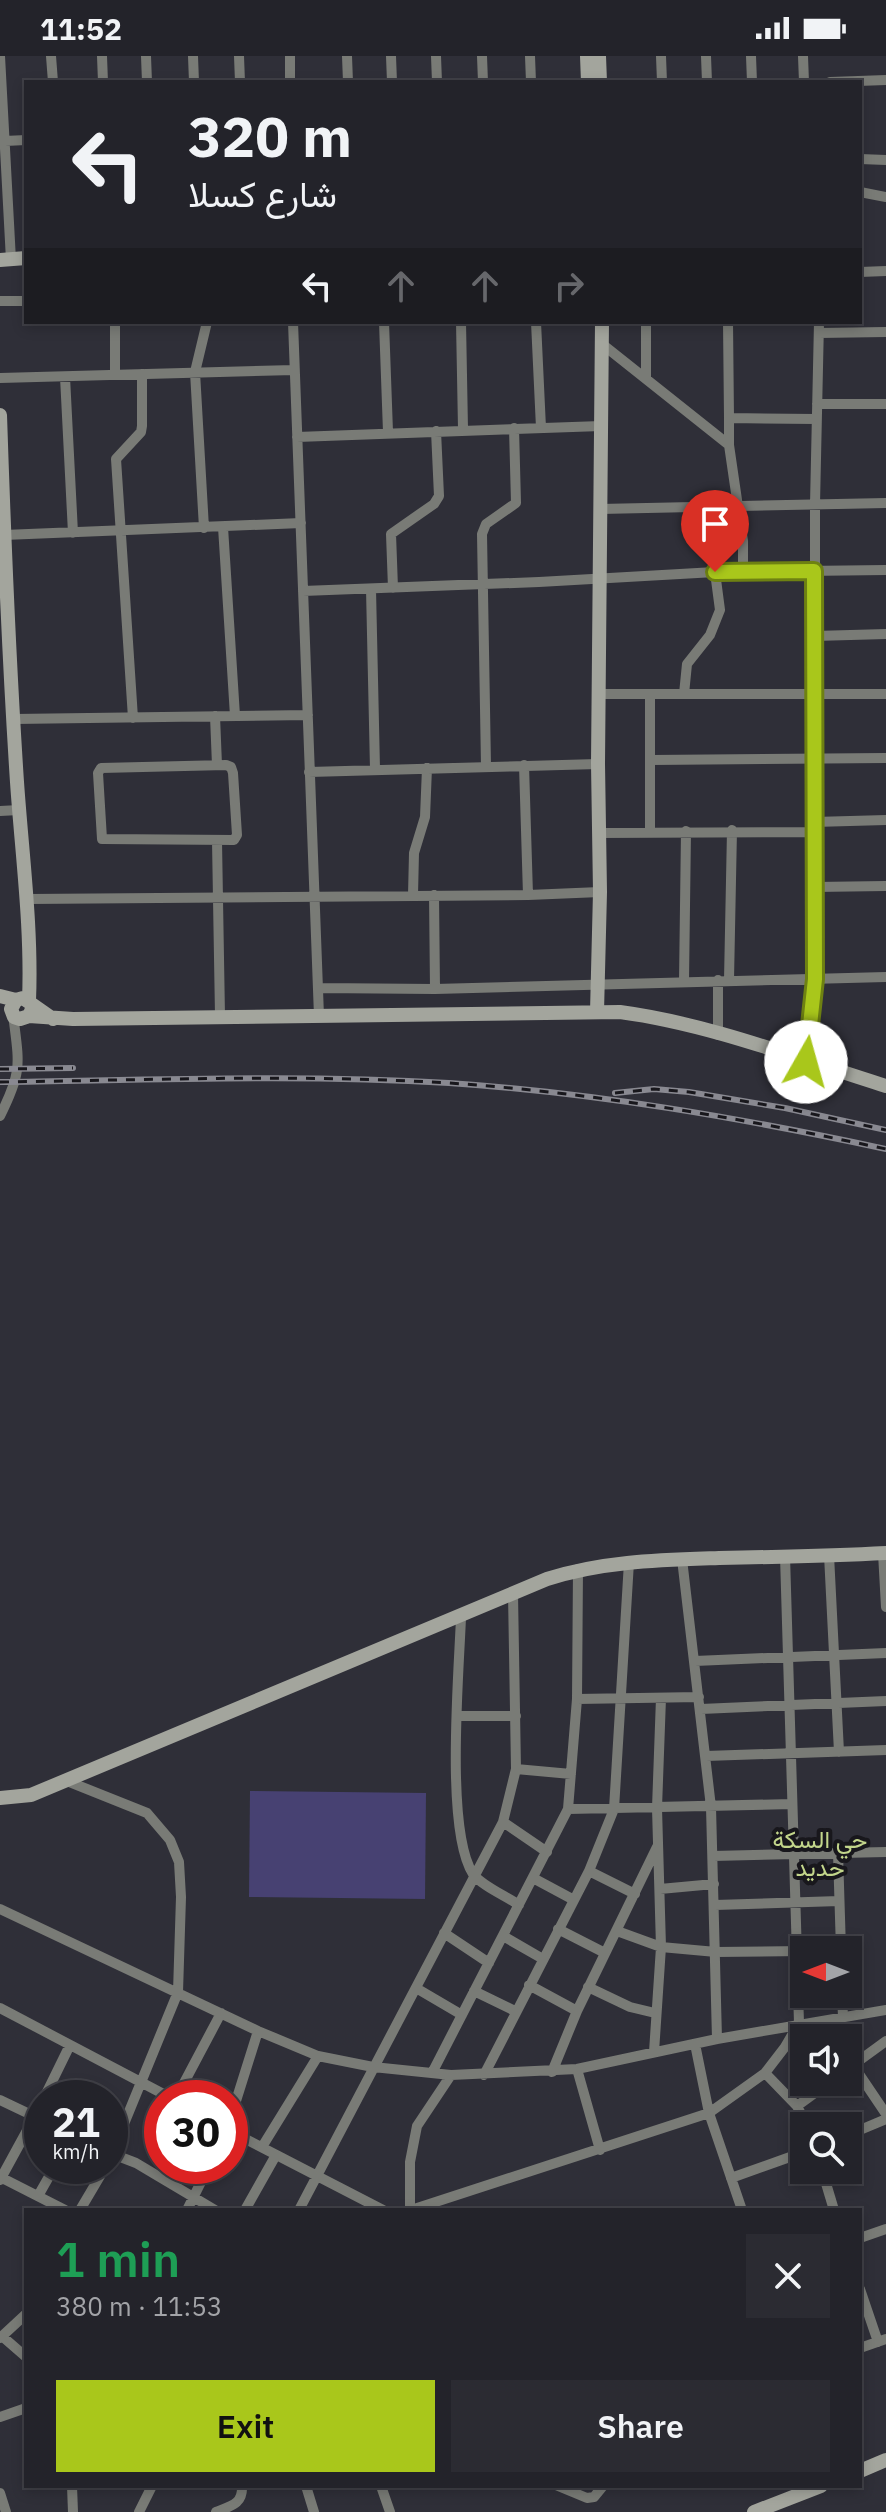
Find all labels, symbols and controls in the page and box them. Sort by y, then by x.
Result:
text: 11:52 [40,9,122,48]
text: 320 m [188,100,352,172]
icon: left [56,112,160,216]
text: شارع كسلا [188,170,337,217]
icon: left [295,264,339,308]
icon: ahead [379,264,423,308]
icon: ahead [463,264,507,308]
icon: right [547,264,591,308]
pin [681,490,749,572]
icon: arrive [693,502,737,546]
position arrow [764,1020,848,1104]
district label: حي السكة حديد [773,1823,867,1883]
north arrow [790,1936,862,2008]
map controls [790,1936,862,2184]
button: sound [790,2024,862,2096]
speed limit sign: 30 [144,2080,248,2184]
text: 21 [52,2096,100,2148]
button: search [790,2112,862,2184]
text: km/h [52,2138,100,2165]
text: 1 min [56,2228,180,2290]
button: close [746,2234,830,2318]
text: 380 m · 11:53 [56,2289,222,2323]
button: Exit [56,2380,435,2472]
button: Share [451,2380,830,2472]

